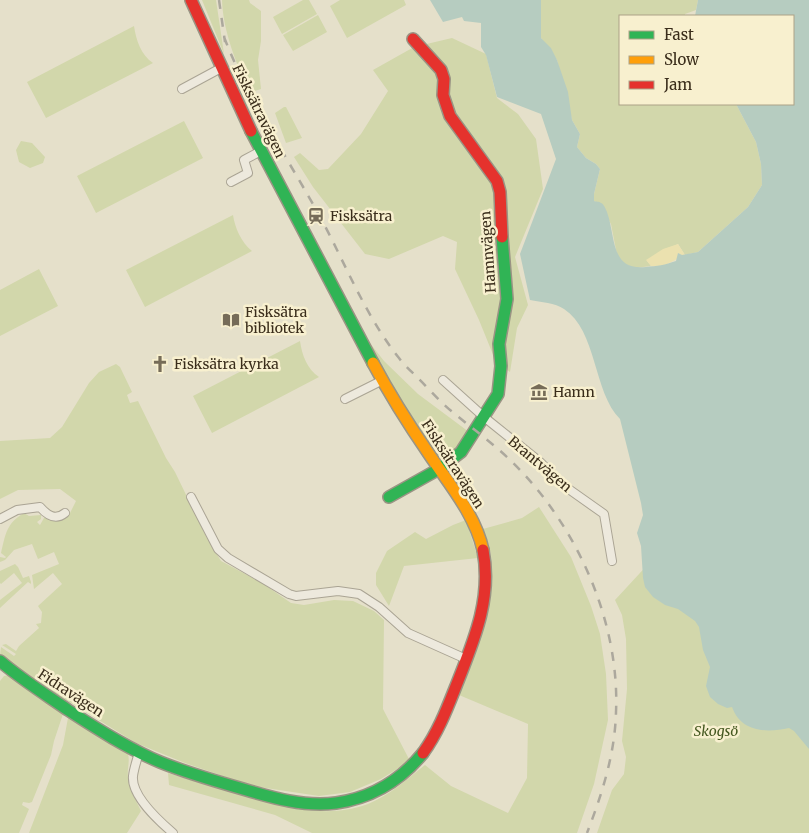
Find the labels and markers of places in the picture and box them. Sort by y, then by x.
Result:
station icon: Fisksätra [306,206,326,226]
place label: Fisksätra [330,207,393,225]
place label: Fisksätra bibliotek [244,303,308,337]
library icon: Fisksätra bibliotek [221,310,241,330]
church icon: Fisksätra kyrka [150,354,170,374]
place label: Fisksätra kyrka [174,355,279,373]
museum icon: Hamn [529,382,549,402]
place label: Hamn [553,383,595,401]

